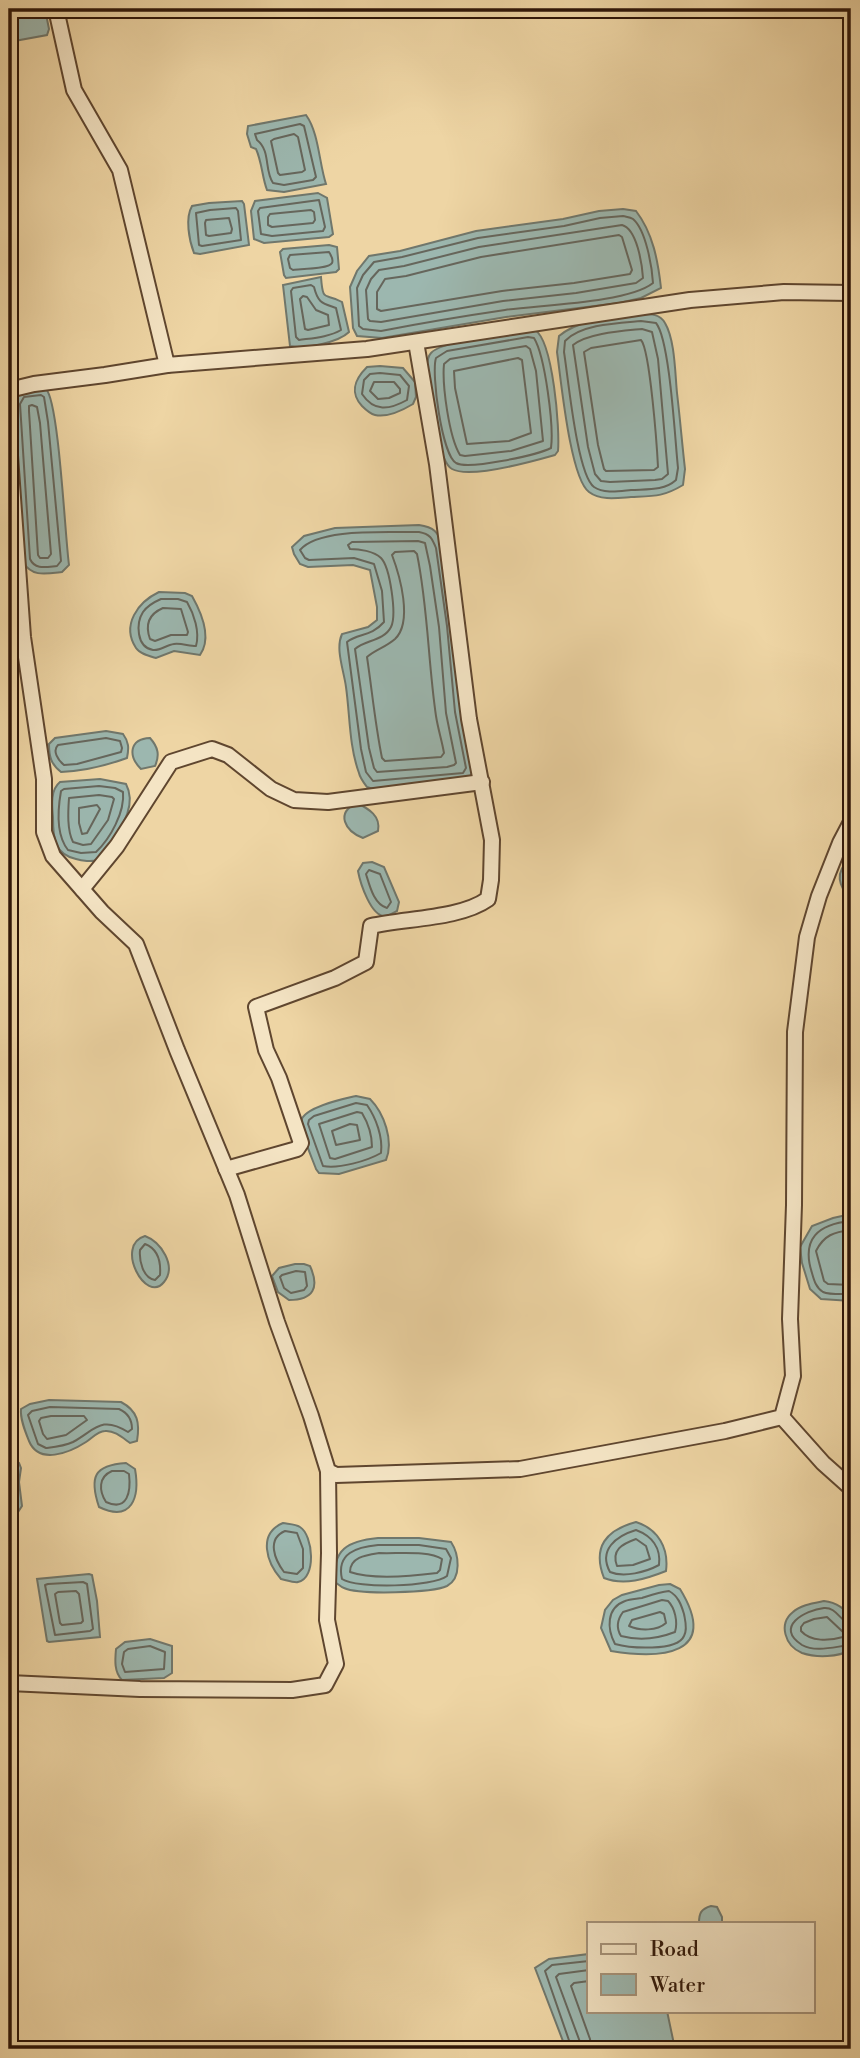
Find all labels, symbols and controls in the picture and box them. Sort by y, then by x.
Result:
legend [587,1922,814,2012]
text: Road [650,1937,699,1963]
text: Water [649,1973,705,1999]

